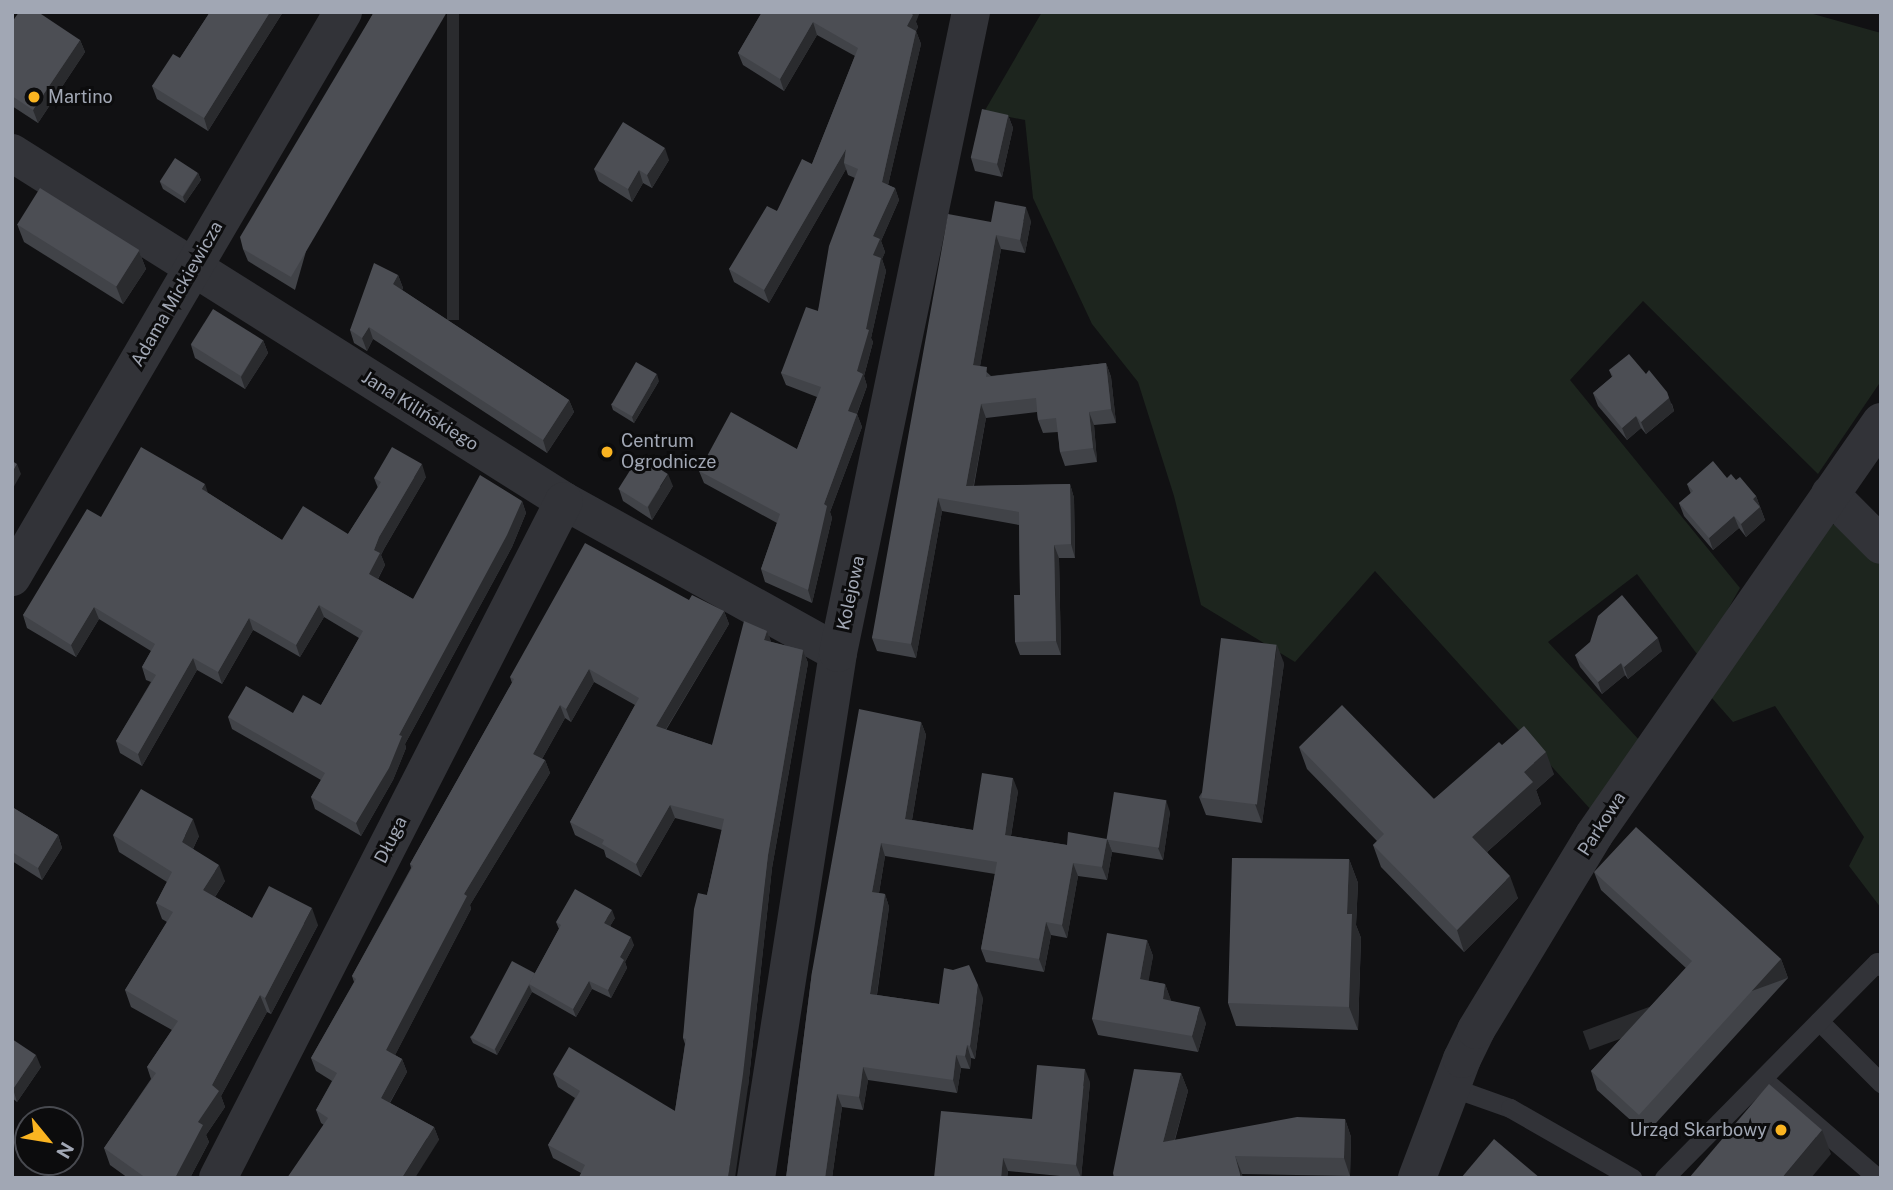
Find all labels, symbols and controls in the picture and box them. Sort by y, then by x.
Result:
place label: Martino [48,86,113,108]
marker: Martino [26,89,42,105]
street label: Adama Mickiewicza [127,217,227,371]
street label: Jana Kilińskiego [358,366,482,456]
place label: Centrum Ogrodnicze [621,431,716,474]
marker: Centrum Ogrodnicze [599,444,615,460]
street label: Kolejowa [833,554,869,632]
street label: Parkowa [1573,788,1631,860]
street label: Długa [370,813,412,867]
north arrow [14,1106,84,1176]
place label: Urząd Skarbowy [1630,1119,1767,1141]
marker: Urząd Skarbowy [1773,1122,1789,1138]
text: N [52,1139,79,1162]

